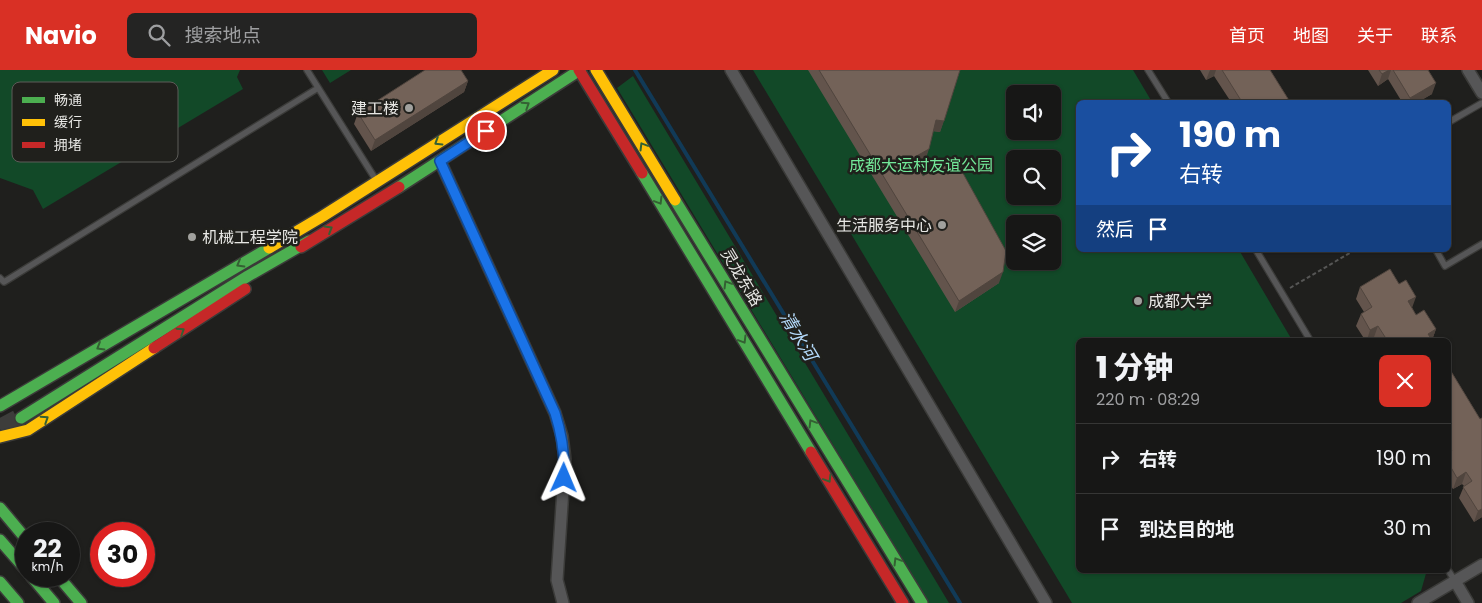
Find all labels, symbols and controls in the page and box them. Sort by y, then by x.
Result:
search box [127,13,477,58]
text: Navio [25,19,97,52]
icon: search [145,21,173,49]
text: 搜索地点 [185,22,261,49]
text: 首页 [1229,23,1265,48]
text: 地图 [1293,23,1329,48]
text: 关于 [1357,23,1393,48]
text: 联系 [1421,23,1457,48]
legend [12,82,178,162]
map controls [1006,85,1061,270]
button: sound [1006,85,1061,140]
text: 畅通 [54,90,82,110]
place label: 建工楼 [351,97,399,120]
marker: 建工楼 [403,102,415,114]
one-way arrow [520,102,530,111]
pin [465,110,507,152]
text: 190 m [1179,110,1281,159]
text: 缓行 [54,112,82,132]
icon: arrive [472,117,500,145]
icon: right [1096,120,1161,185]
text: 拥堵 [54,135,82,155]
one-way arrow [434,136,443,146]
one-way arrow [639,142,649,151]
button: search [1006,150,1061,205]
park label: 成都大运村友谊公园 [849,154,993,177]
text: 右转 [1179,159,1223,190]
one-way arrow [652,196,662,205]
place label: 生活服务中心 [836,214,932,237]
button: layers [1006,215,1061,270]
icon: arrive [1144,215,1172,243]
text: 然后 [1096,216,1134,243]
marker: 生活服务中心 [936,219,948,231]
one-way arrow [323,225,332,235]
place label: 机械工程学院 [202,226,298,249]
marker: 机械工程学院 [186,231,198,243]
street label: 灵龙东路 [715,244,768,311]
one-way arrow [236,258,245,268]
one-way arrow [724,281,734,290]
place label: 成都大学 [1148,290,1212,313]
marker: 成都大学 [1132,295,1144,307]
water label: 清水河 [774,306,825,368]
one-way arrow [175,328,185,337]
one-way arrow [737,335,747,344]
one-way arrow [97,340,106,350]
text: 1 分钟 [1096,346,1173,389]
button: close [1379,355,1431,407]
text: 220 m · 08:29 [1096,388,1200,411]
one-way arrow [39,416,48,426]
one-way arrow [809,419,819,428]
icon: right [1096,445,1124,473]
text: 190 m [1376,445,1431,472]
text: 右转 [1139,446,1177,473]
position arrow [537,451,589,503]
one-way arrow [821,473,831,482]
icon: arrive [1096,515,1124,543]
text: 30 m [1383,515,1431,542]
text: 到达目的地 [1139,516,1234,543]
speed limit sign: 30 [90,522,155,587]
text: 22 [33,531,62,566]
text: km/h [32,558,63,575]
one-way arrow [894,558,903,567]

